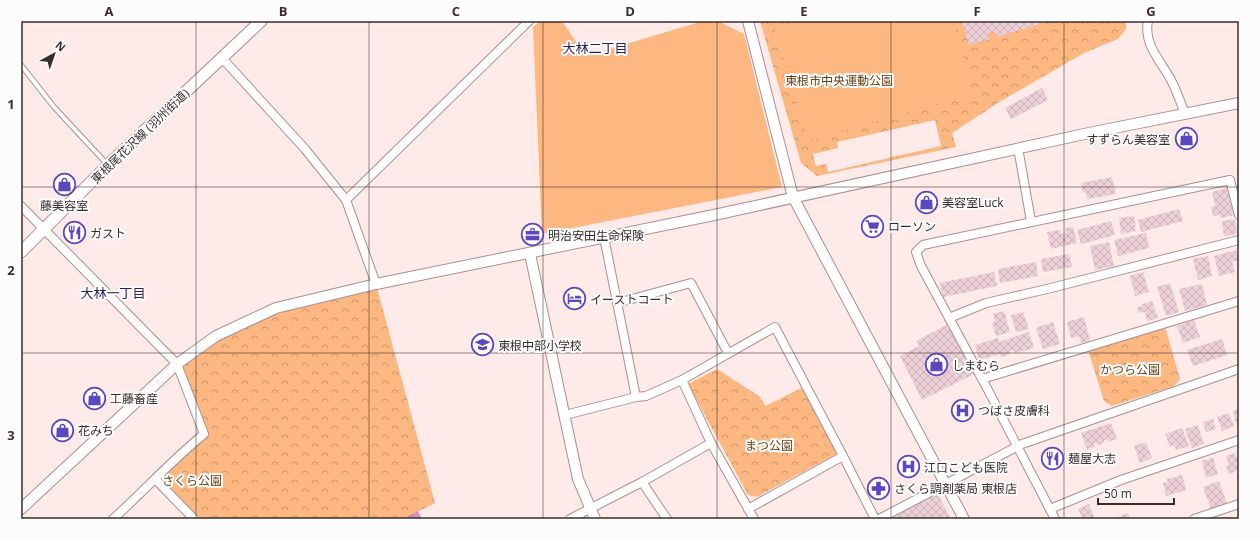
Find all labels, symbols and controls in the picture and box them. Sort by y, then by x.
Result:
text: A [105,2,114,20]
text: B [279,2,288,20]
text: C [452,2,460,20]
text: D [625,2,635,20]
text: E [800,2,808,20]
text: F [973,2,981,20]
text: G [1146,2,1156,20]
north arrow [34,34,74,74]
text: N [52,37,69,55]
district label: 大林二丁目 [562,39,628,57]
park label: 東根市中央運動公園 [785,72,893,89]
street label: 東根尾花沢線 (羽州街道) [87,84,193,187]
text: 1 [7,95,15,113]
shop icon: すずらん美容室 [1173,126,1199,152]
place label: すずらん美容室 [1086,131,1170,148]
shop icon: 藤美容室 [51,171,77,197]
shop icon: 美容室Luck [913,189,939,215]
place label: 美容室Luck [942,194,1004,211]
place label: 藤美容室 [40,197,88,214]
supermarket icon: ローソン [860,213,886,239]
place label: ローソン [888,218,936,235]
restaurant icon: ガスト [62,220,88,246]
office icon: 明治安田生命保険 [519,222,545,248]
place label: ガスト [90,225,126,242]
place label: 明治安田生命保険 [548,227,644,244]
text: 2 [7,261,15,279]
district label: 大林一丁目 [80,284,146,302]
hotel icon: イーストコート [561,286,587,312]
place label: イーストコート [590,291,673,308]
school or university icon: 東根中部小学校 [470,332,496,358]
place label: 東根中部小学校 [498,337,582,354]
shop icon: しまむら [924,352,950,378]
place label: しまむら [952,357,1000,374]
park label: かつら公園 [1100,361,1160,378]
shop icon: 工藤畜産 [81,385,107,411]
place label: 工藤畜産 [110,390,158,407]
hospital icon: つばさ皮膚科 [950,397,976,423]
place label: つばさ皮膚科 [978,402,1050,419]
shop icon: 花みち [50,417,76,443]
place label: 花みち [78,422,114,439]
text: 3 [7,426,15,444]
park label: まつ公園 [745,437,793,454]
restaurant icon: 麺屋大志 [1040,445,1066,471]
place label: 麺屋大志 [1068,450,1116,467]
hospital icon: 江口こども医院 [895,454,921,480]
place label: 江口こども医院 [924,459,1008,476]
park label: さくら公園 [162,472,222,489]
pharmacy icon: さくら調剤薬局 東根店 [865,475,891,501]
place label: さくら調剤薬局 東根店 [894,480,1017,497]
scale bar [1098,480,1174,506]
text: 50 m [1104,485,1132,502]

